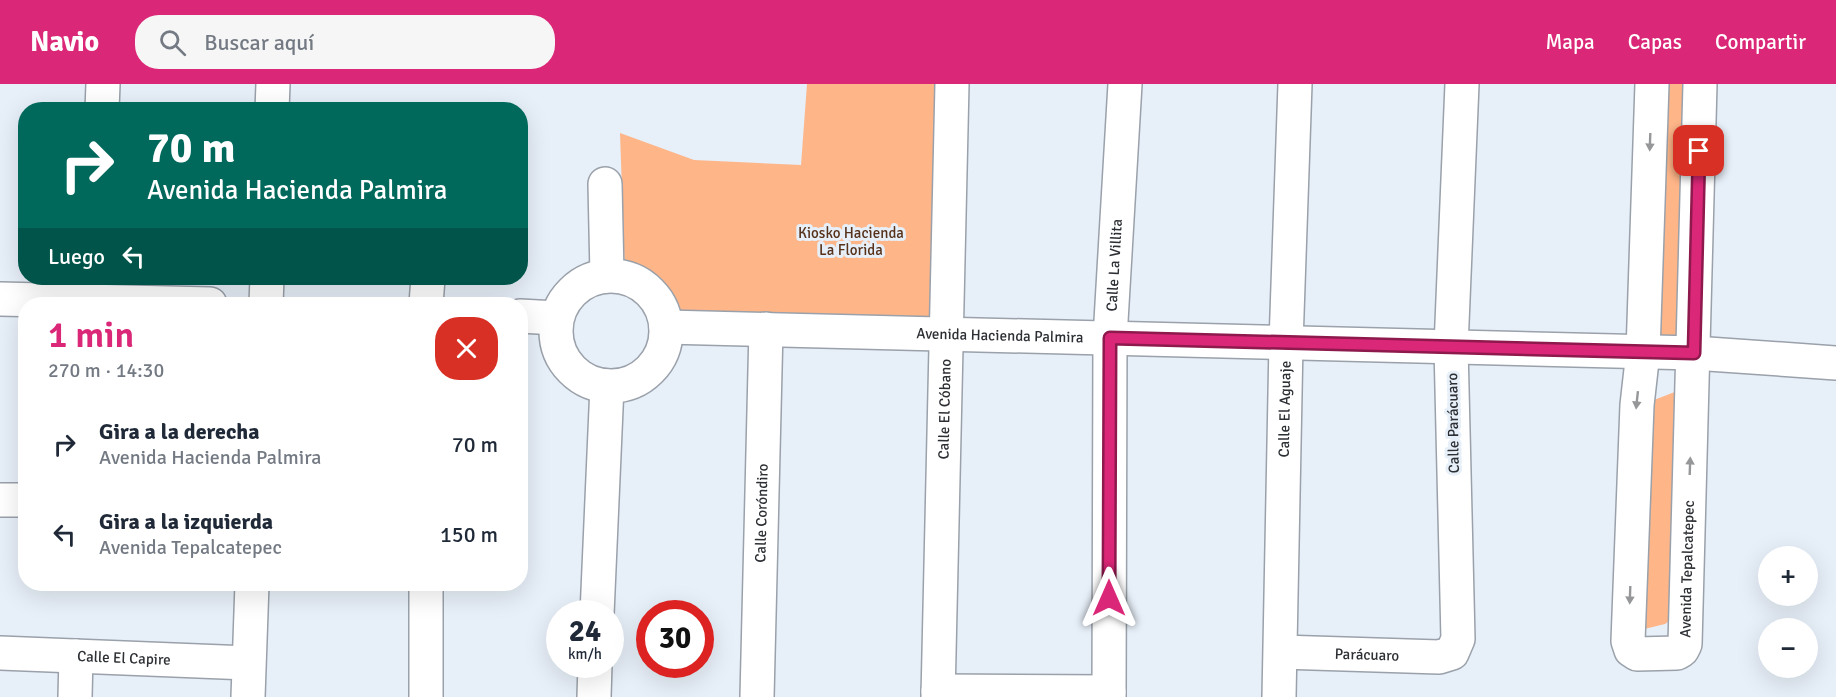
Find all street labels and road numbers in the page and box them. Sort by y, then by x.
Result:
street label: Calle La Villita [1103,218,1126,312]
street label: Avenida Hacienda Palmira [916,324,1084,347]
street label: Calle El Cóbano [934,358,955,459]
street label: Calle El Aguaje [1275,361,1295,458]
street label: Calle Parácuaro [1443,372,1463,473]
street label: Calle Coróndiro [751,463,772,563]
street label: Avenida Tepalcatepec [1676,500,1698,638]
street label: Parácuaro [1334,645,1400,665]
street label: Calle El Capire [77,647,171,669]

